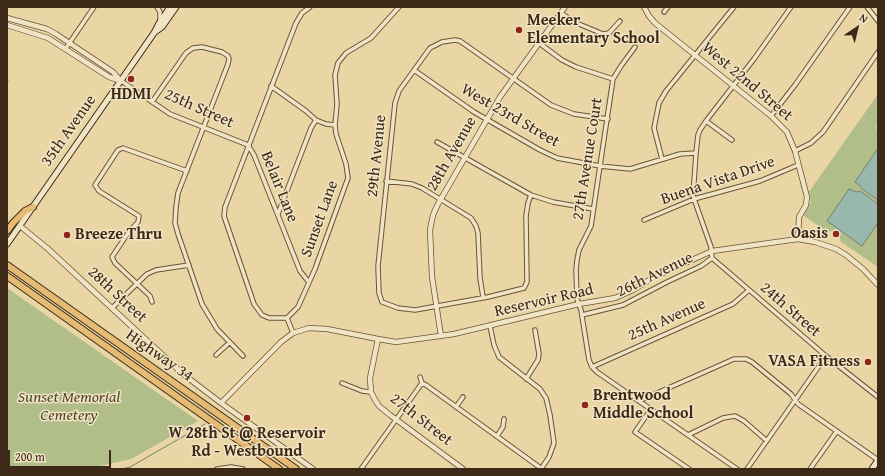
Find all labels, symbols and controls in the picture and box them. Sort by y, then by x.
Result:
north arrow [837,8,877,48]
text: N [856,10,871,27]
place label: Meeker Elementary School [527,11,660,49]
marker: Meeker Elementary School [514,25,524,35]
street label: West 22nd Street [698,38,796,126]
marker: HDMI [126,74,136,84]
street label: West 23rd Street [457,80,563,152]
place label: HDMI [111,85,151,105]
street label: 25th Street [161,85,237,133]
street label: 35th Avenue [37,92,101,170]
street label: 27th Avenue Court [569,96,607,222]
street label: 28th Avenue [423,113,481,195]
street label: 29th Avenue [363,114,391,198]
street label: Belair Lane [256,149,302,225]
street label: Buena Vista Drive [658,153,778,209]
street label: Sunset Lane [297,178,343,260]
place label: Oasis [791,224,828,244]
place label: Breeze Thru [75,225,162,245]
marker: Oasis [831,229,841,239]
marker: Breeze Thru [62,230,72,240]
street label: 26th Avenue [614,248,696,302]
street label: 28th Street [83,263,151,327]
street label: 24th Street [756,278,824,342]
street label: Reservoir Road [493,280,595,322]
street label: 25th Avenue [625,294,709,346]
street label: Highway 34 [122,326,196,386]
place label: VASA Fitness [768,352,860,372]
marker: VASA Fitness [863,357,873,367]
place label: Brentwood Middle School [593,386,693,424]
park label: Sunset Memorial Cemetery [18,388,120,426]
street label: 27th Street [386,390,456,450]
marker: Brentwood Middle School [580,400,590,410]
marker: W 28th St @ Reservoir Rd - Westbound [242,413,252,423]
place label: W 28th St @ Reservoir Rd - Westbound [168,424,326,462]
scale bar [10,442,113,468]
text: 200 m [15,448,45,465]

